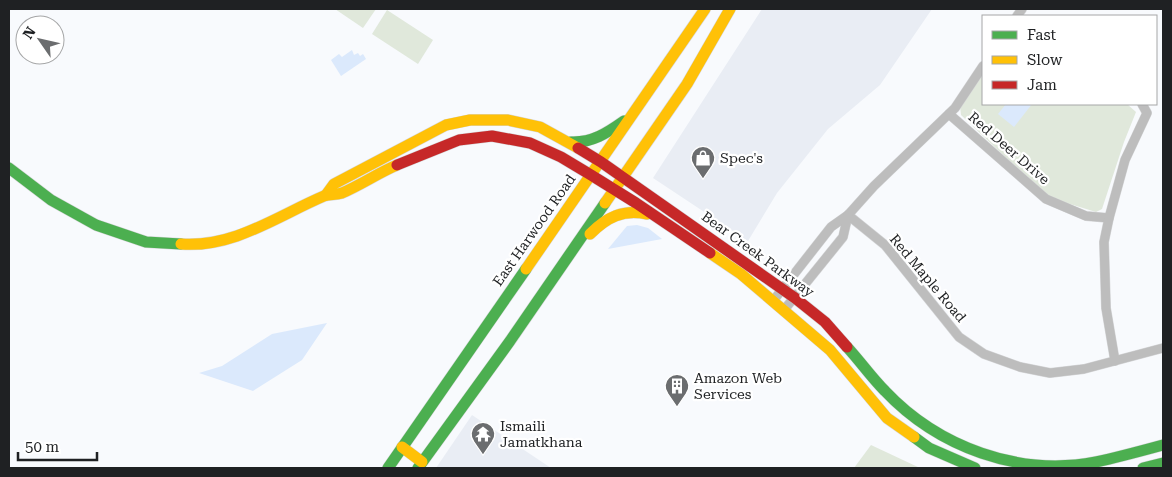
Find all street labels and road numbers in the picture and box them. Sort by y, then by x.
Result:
street label: Red Deer Drive [965,109,1053,188]
street label: East Harwood Road [489,171,579,289]
street label: Bear Creek Parkway [699,208,818,301]
street label: Red Maple Road [887,231,969,325]

